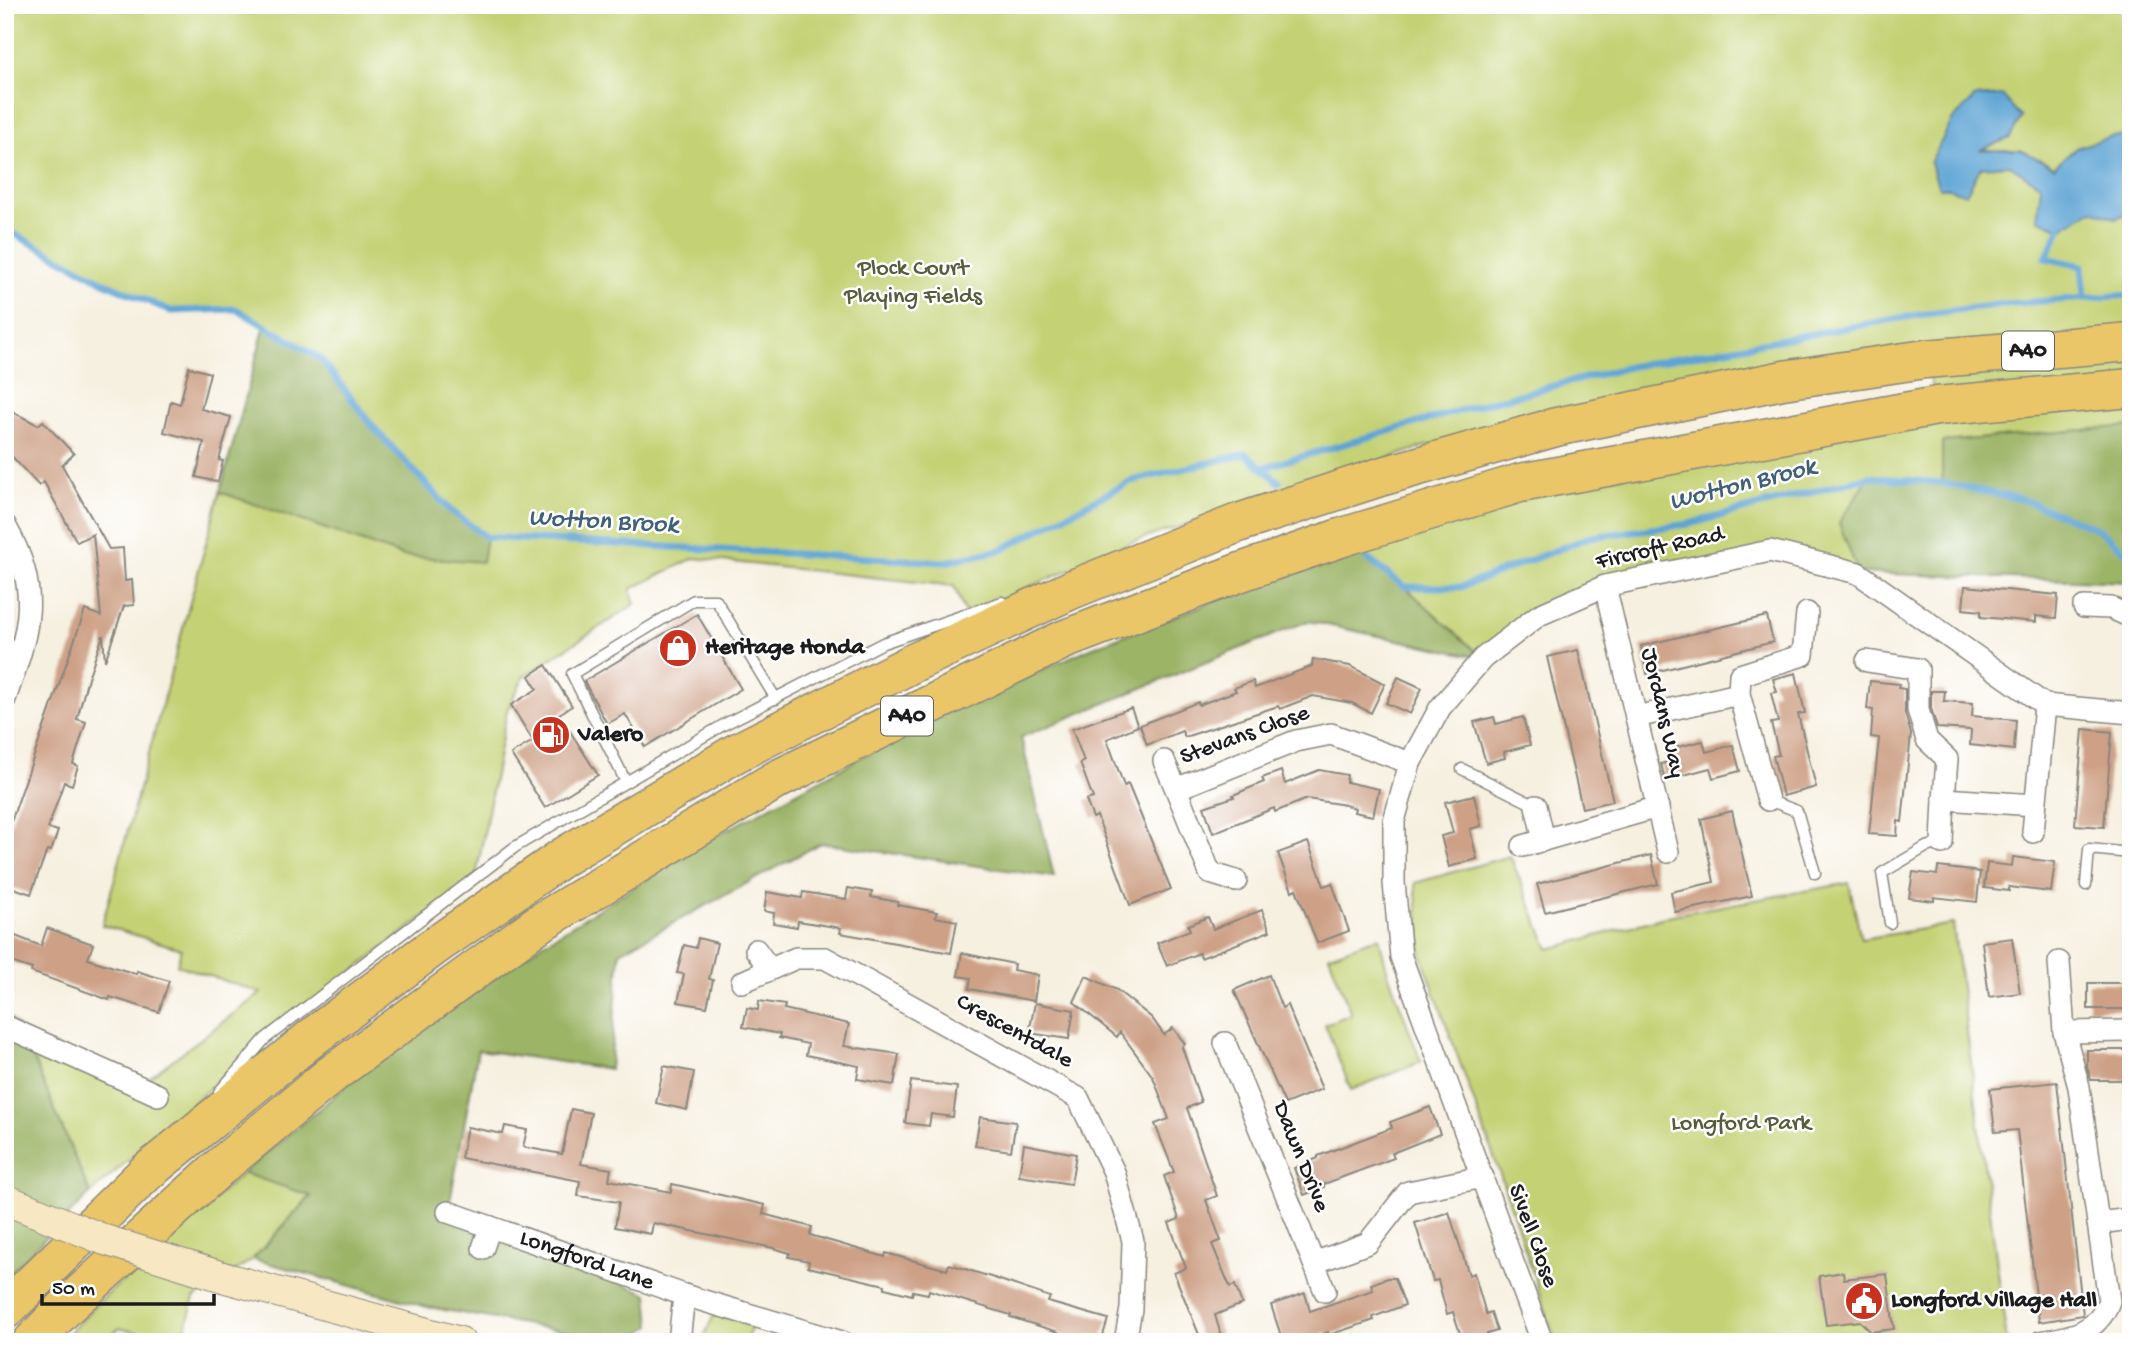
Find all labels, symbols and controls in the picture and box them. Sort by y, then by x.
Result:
park label: Plock Court Playing Fields [843,255,983,312]
road number: A40 [2002,332,2054,370]
water label: Wotton Brook [1667,452,1822,519]
water label: Wotton Brook [527,504,681,543]
street label: Fircroft Road [1592,520,1729,578]
shop icon: Heritage Honda [657,627,699,669]
place label: Heritage Honda [705,634,866,663]
street label: Jordans Way [1633,645,1691,781]
road number: A40 [881,696,933,736]
street label: Stevans Close [1177,699,1314,773]
fuel station icon: Valero [530,714,572,756]
place label: Valero [577,721,644,750]
street label: Crescentdale [950,988,1078,1076]
street label: Dawn Drive [1264,1095,1336,1217]
park label: Longford Park [1671,1110,1813,1139]
street label: Sivell Close [1500,1181,1564,1292]
street label: Longford Lane [516,1224,658,1298]
scale bar [42,1263,214,1307]
text: 50 m [52,1278,95,1303]
public building icon: Longford Village Hall [1843,1280,1885,1322]
place label: Longford Village Hall [1891,1287,2097,1316]

